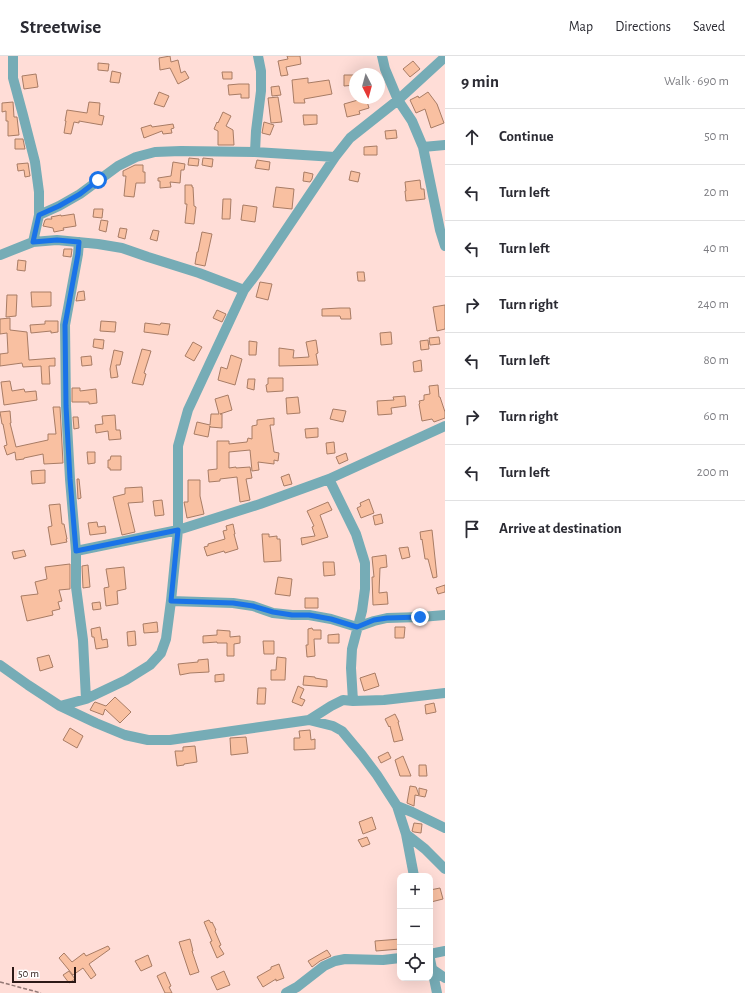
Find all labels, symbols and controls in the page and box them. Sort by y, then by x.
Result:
text: Streetwise [20,18,101,37]
text: Map [569,20,593,34]
text: Directions [615,20,671,34]
text: Saved [693,20,725,34]
north arrow [349,68,385,104]
text: 9 min [461,73,499,90]
text: Walk · 690 m [664,75,729,88]
icon: ahead [461,126,483,148]
text: Continue [499,129,554,144]
text: 50 m [704,130,729,143]
route start [89,171,107,189]
icon: left [461,182,483,204]
text: Turn left [499,185,550,200]
text: 20 m [704,186,729,199]
icon: left [461,238,483,260]
text: Turn left [499,241,550,256]
text: 40 m [703,242,729,255]
icon: right [461,294,483,316]
text: Turn right [499,297,558,312]
text: 240 m [697,298,729,311]
icon: left [461,350,483,372]
text: Turn left [499,353,550,368]
text: 80 m [703,354,729,367]
icon: right [461,406,483,428]
text: Turn right [499,409,558,424]
text: 60 m [703,410,729,423]
icon: left [461,462,483,484]
text: Turn left [499,465,550,480]
text: 200 m [697,466,729,479]
icon: arrive [461,518,483,540]
text: Arrive at destination [499,521,622,536]
route end [411,608,429,626]
map controls [397,873,433,981]
button: + [397,873,433,909]
button: − [397,909,433,945]
button: locate [397,945,433,981]
scale bar [12,965,76,984]
text: 50 m [18,968,39,979]

